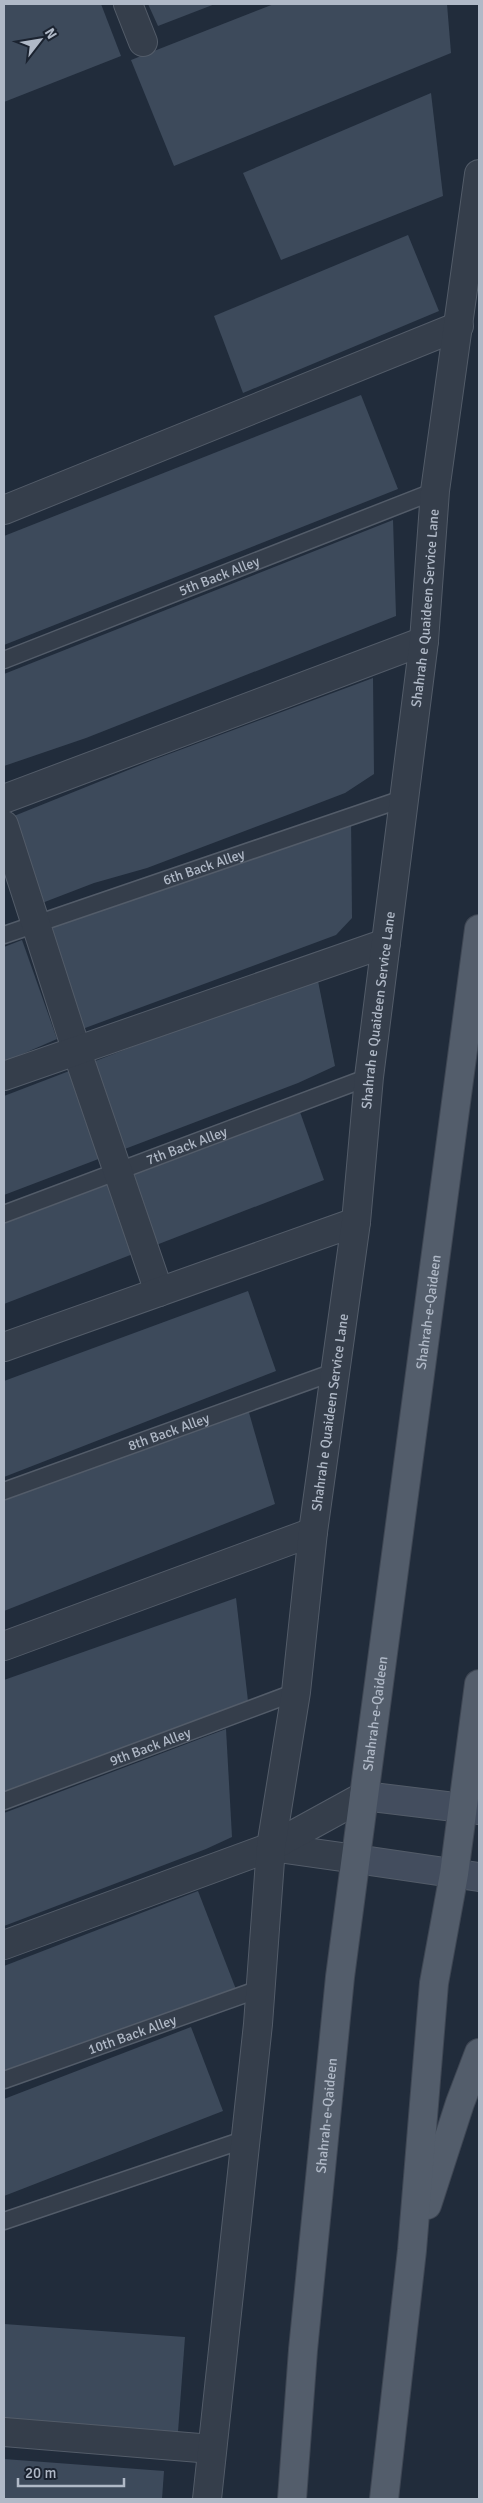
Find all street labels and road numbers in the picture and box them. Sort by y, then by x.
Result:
street label: Shahrah e Quaideen Service Lane [407,508,442,708]
street label: 5th Back Alley [176,552,262,599]
street label: 6th Back Alley [161,845,247,889]
street label: Shahrah e Quaideen Service Lane [358,910,398,1110]
street label: 7th Back Alley [144,1122,230,1168]
street label: Shahrah-e-Qaideen [412,1254,444,1371]
street label: Shahrah e Quaideen Service Lane [308,1313,352,1512]
street label: 8th Back Alley [126,1409,212,1454]
street label: Shahrah-e-Qaideen [359,1655,391,1772]
street label: 9th Back Alley [107,1723,193,1769]
street label: 10th Back Alley [86,2011,179,2058]
street label: Shahrah-e-Qaideen [312,2057,340,2174]

